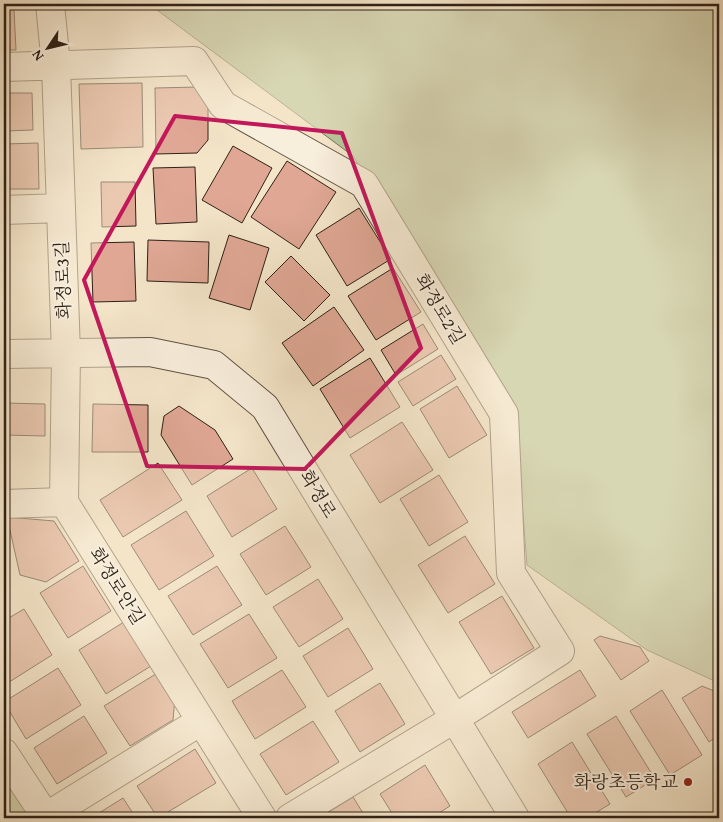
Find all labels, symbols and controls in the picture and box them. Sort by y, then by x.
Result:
north arrow [22,22,72,72]
text: N [26,45,48,65]
street label: 화정로3길 [48,240,77,320]
street label: 화정로2길 [409,268,472,349]
street label: 화정로 [293,464,343,523]
street label: 화정로안길 [83,542,152,630]
place label: 화랑초등학교 [574,768,679,795]
marker: 화랑초등학교 [682,776,694,788]

